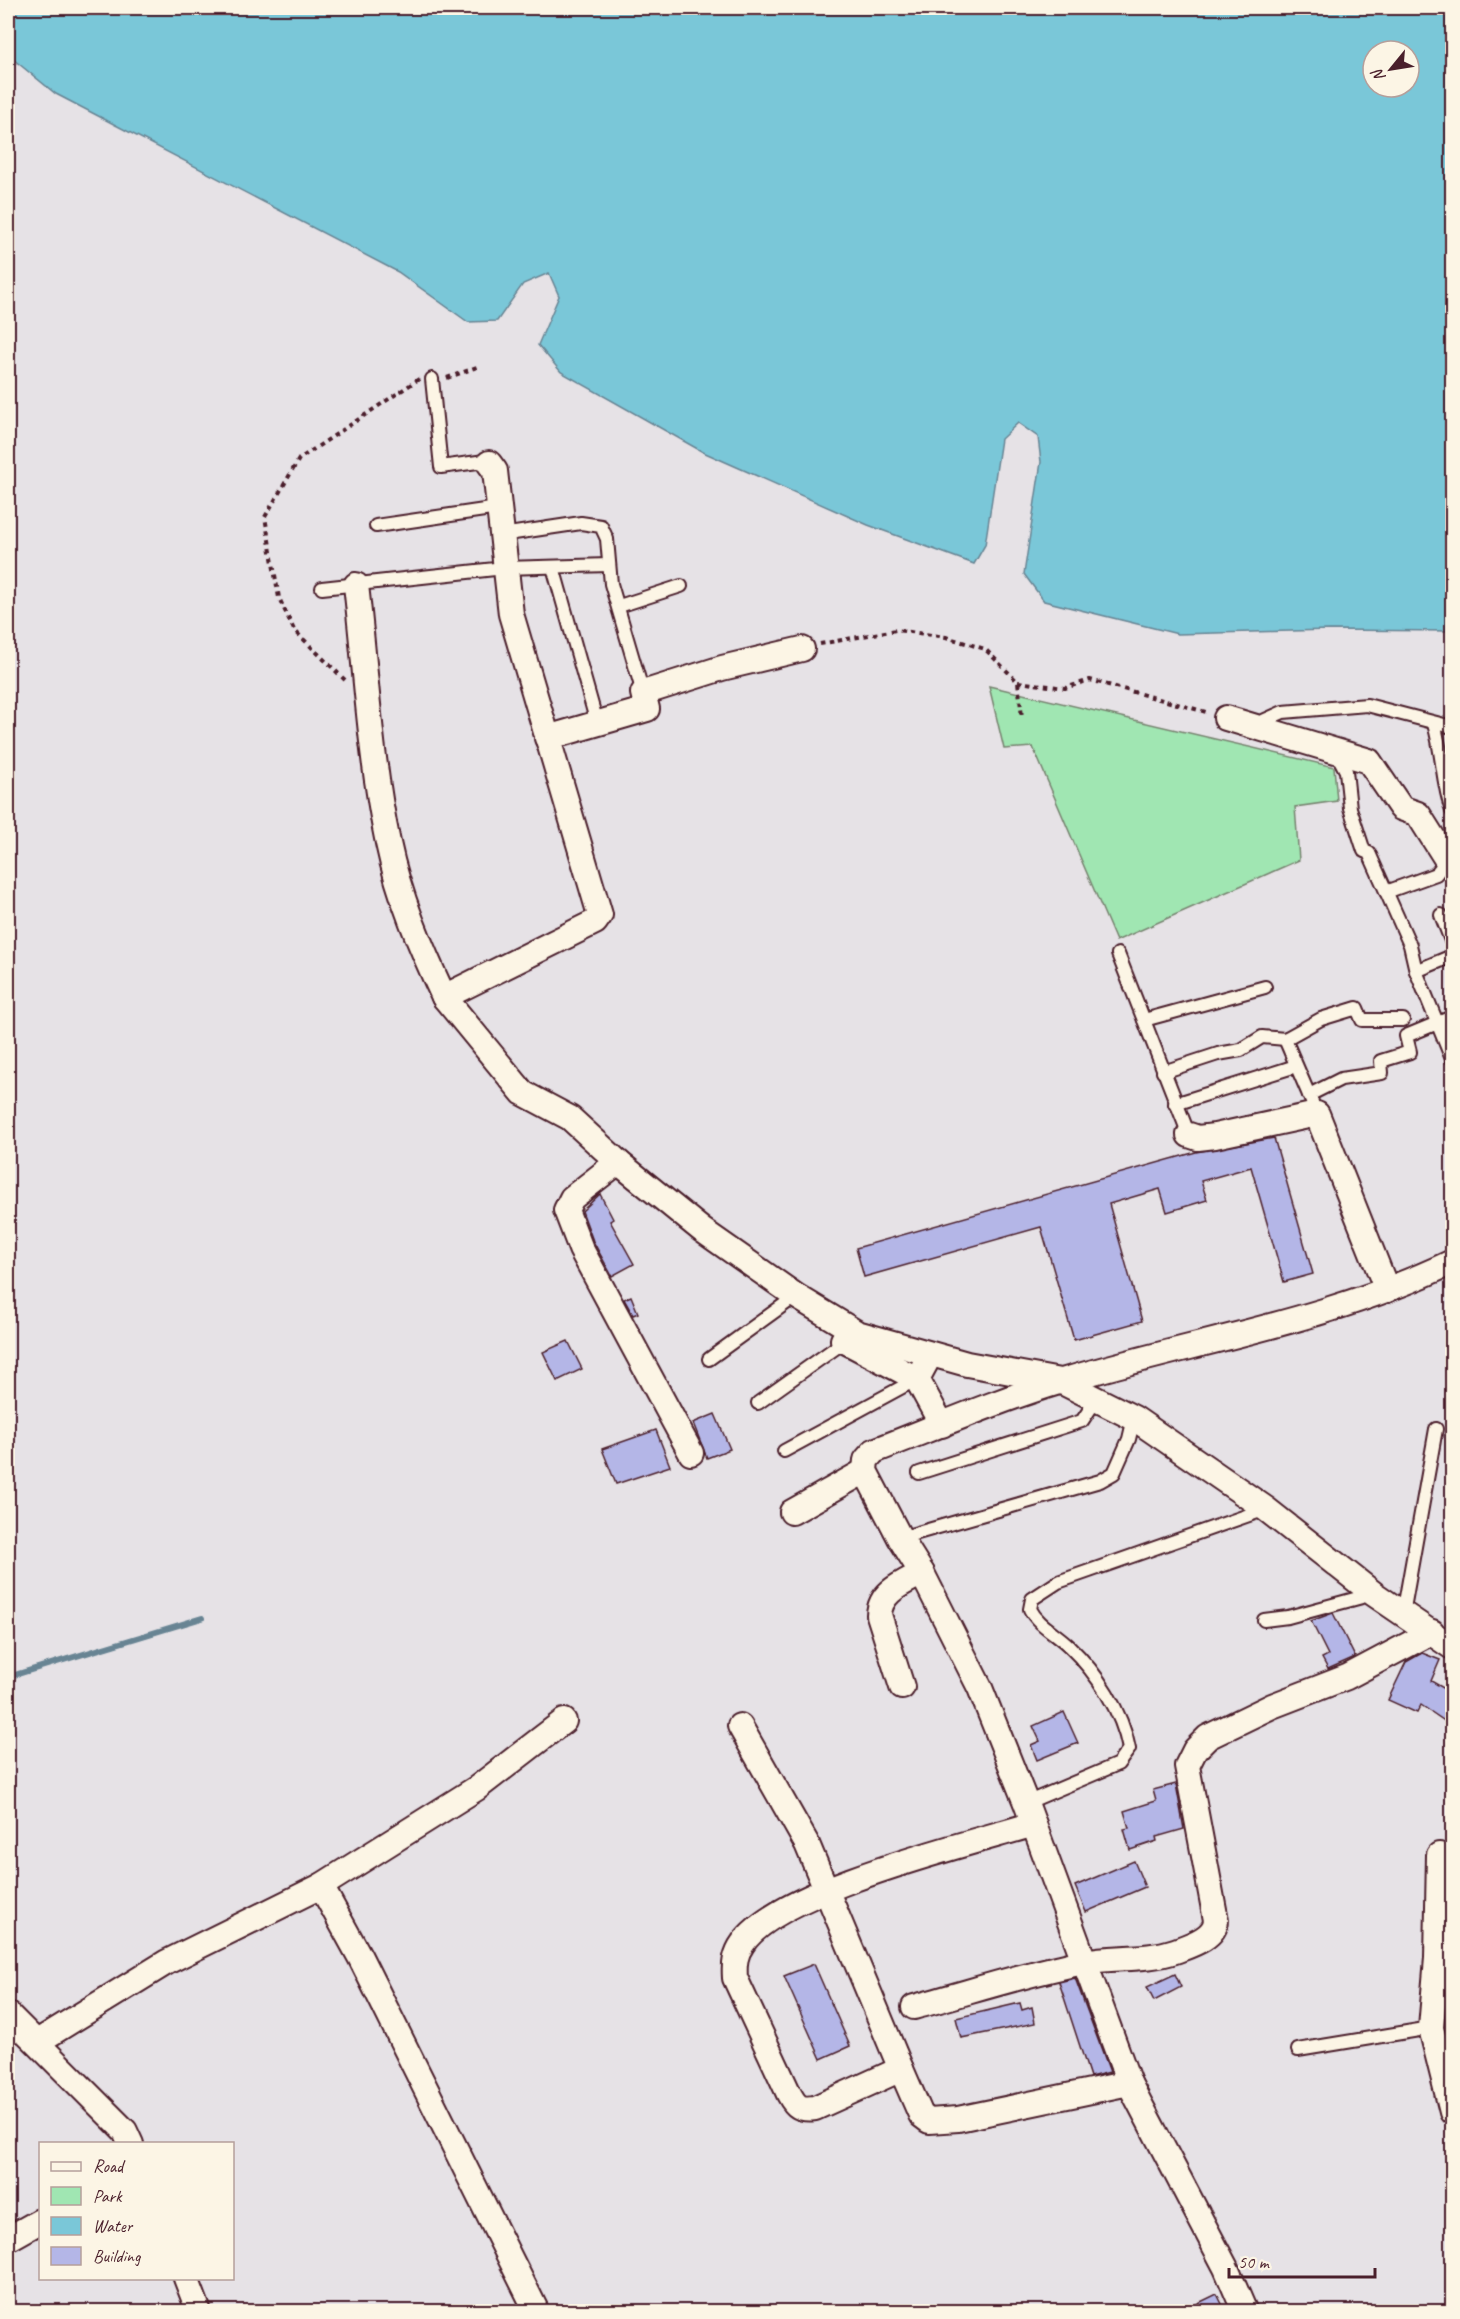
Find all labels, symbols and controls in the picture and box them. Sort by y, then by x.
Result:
north arrow [1361,39,1421,99]
text: N [1366,64,1390,85]
legend [39,2142,234,2280]
text: Road [93,2155,126,2177]
text: Park [93,2185,123,2207]
text: Water [93,2215,134,2237]
scale bar [1229,2241,1374,2279]
text: Building [93,2245,142,2267]
text: 50 m [1238,2251,1271,2273]

